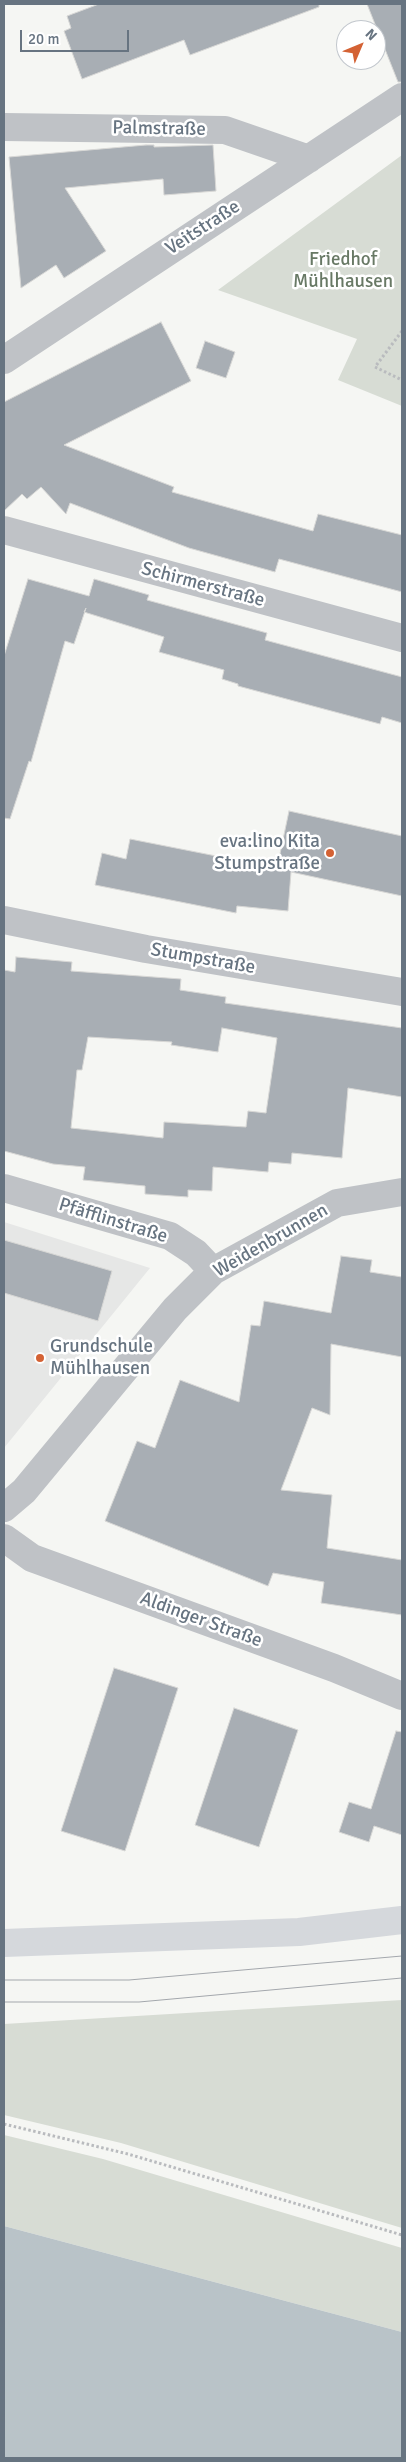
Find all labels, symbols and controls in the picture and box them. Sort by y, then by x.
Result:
scale bar [22,20,131,52]
north arrow [336,20,386,70]
text: N [362,25,381,44]
text: 20 m [28,30,59,48]
street label: Palmstraße [112,117,206,141]
street label: Veitstraße [162,196,244,260]
park label: Friedhof Mühlhausen [293,249,393,293]
street label: Schirmerstraße [139,558,267,612]
place label: eva:lino Kita Stumpstraße [214,831,320,875]
marker: eva:lino Kita Stumpstraße [324,847,336,859]
street label: Stumpstraße [149,939,257,979]
street label: Pfäfflinstraße [56,1194,170,1248]
street label: Weidenbrunnen [210,1199,332,1283]
place label: Grundschule Mühlhausen [50,1336,153,1380]
marker: Grundschule Mühlhausen [34,1352,46,1364]
street label: Aldinger Straße [137,1587,265,1653]

